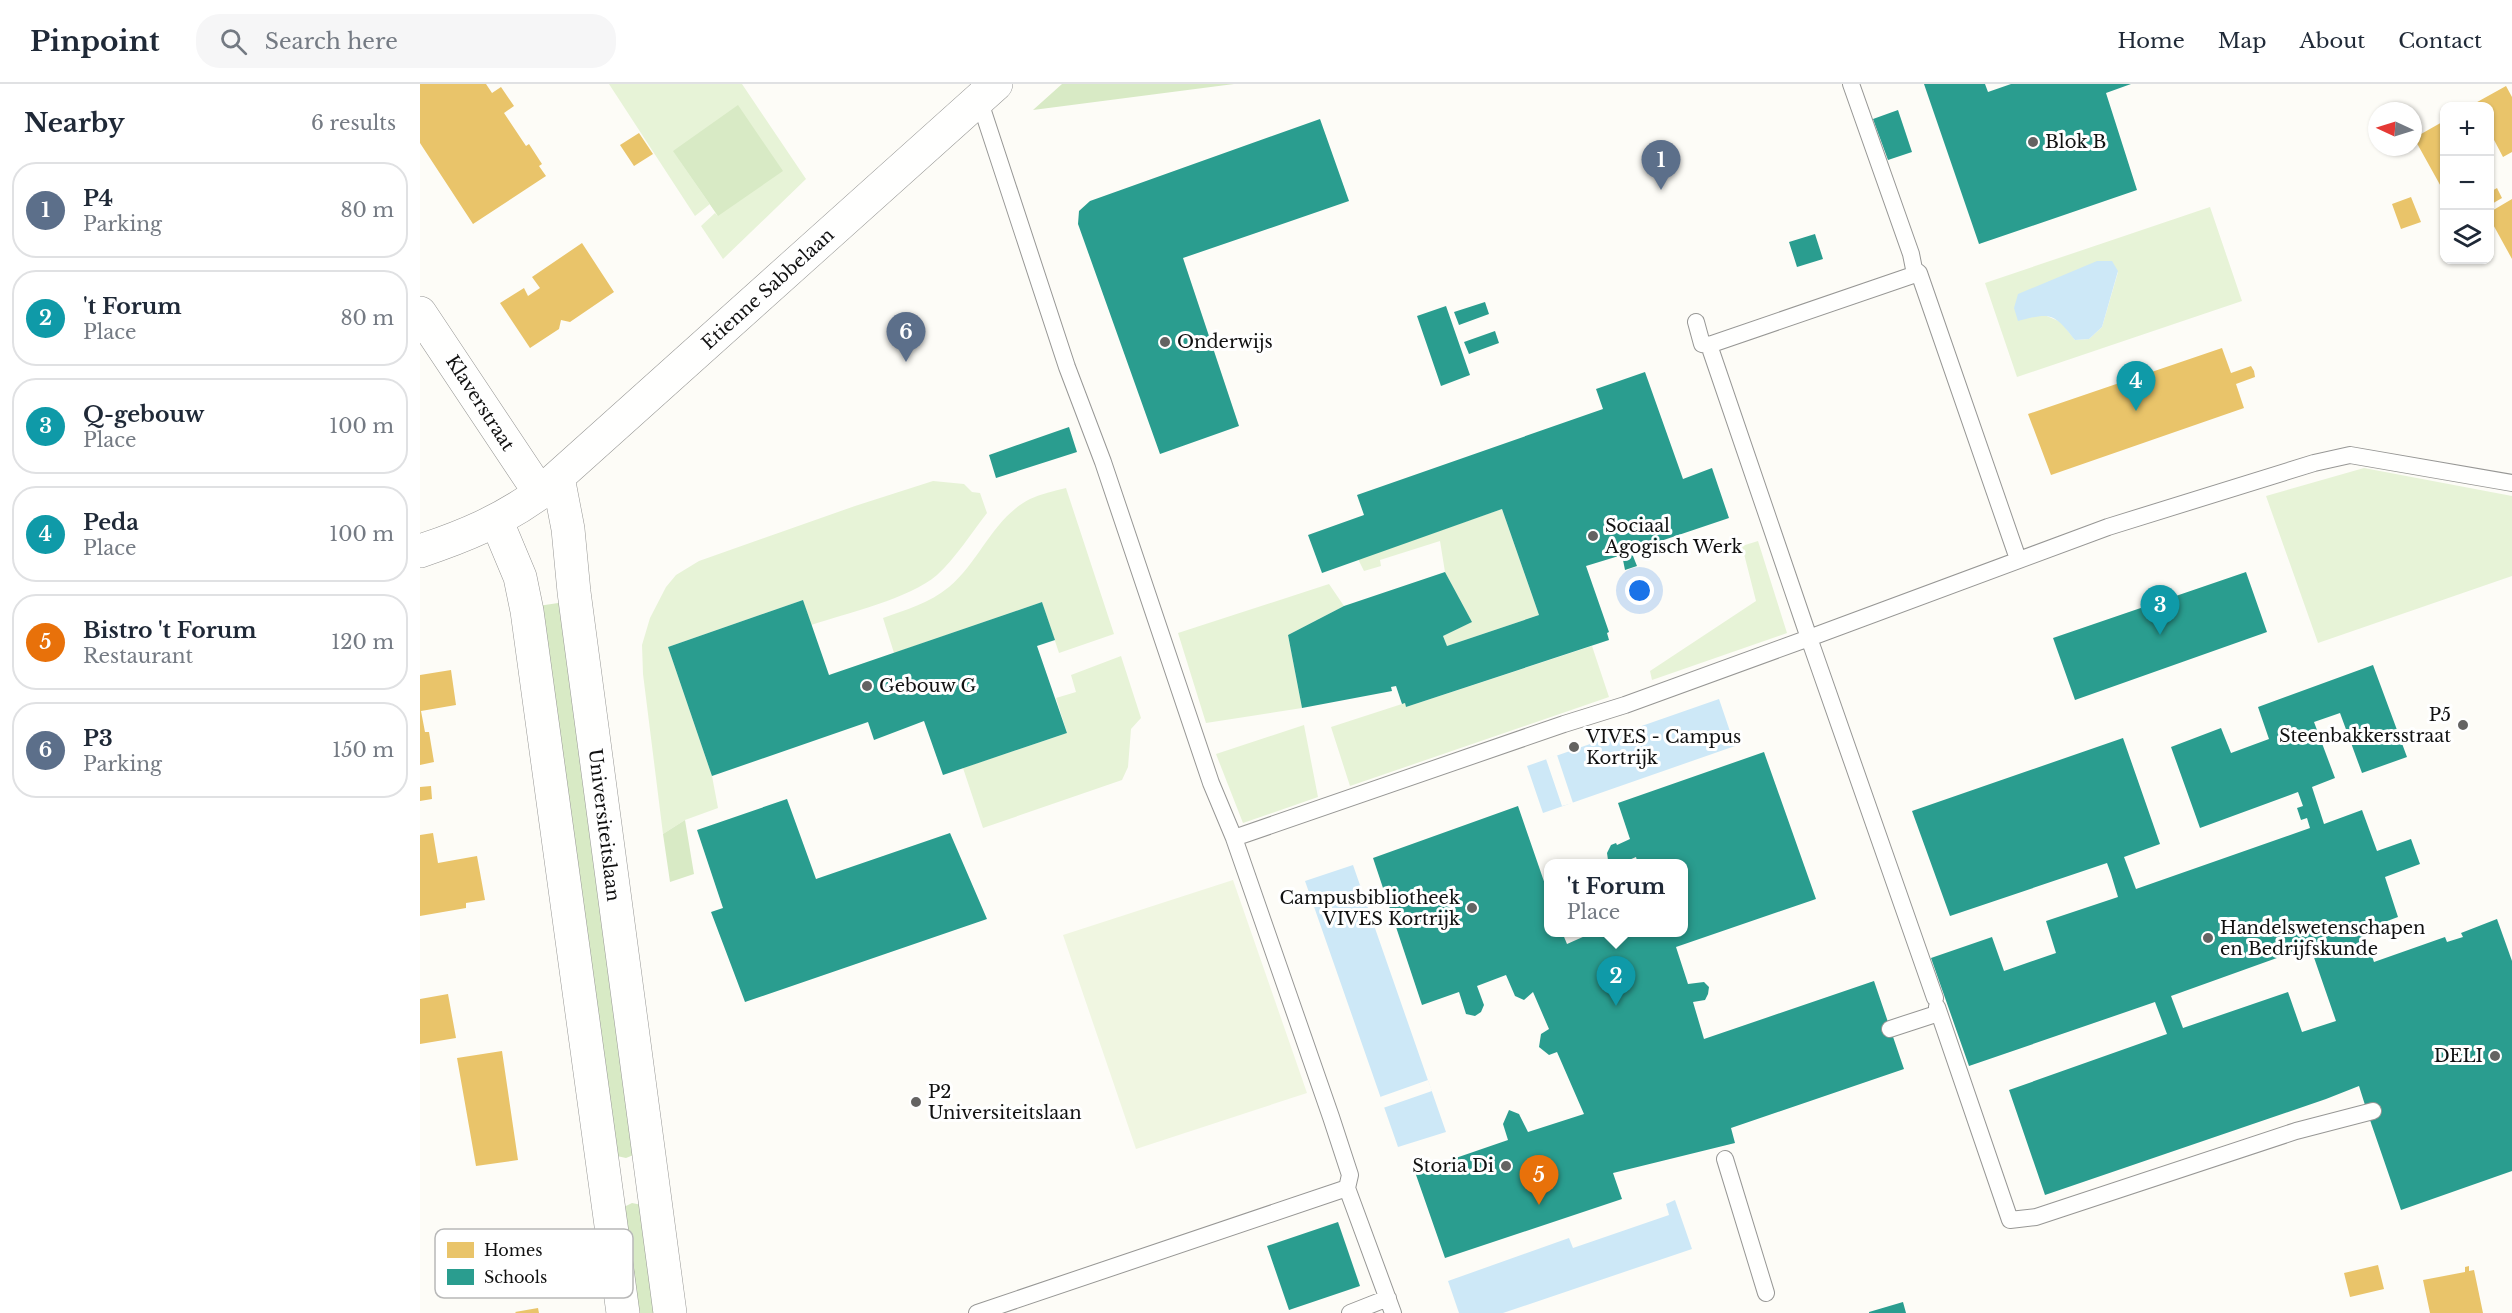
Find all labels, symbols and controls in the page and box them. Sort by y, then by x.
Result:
search box [196,14,616,68]
text: Pinpoint [30,24,160,59]
icon: search [217,25,250,58]
text: Search here [265,28,398,55]
text: Home [2118,28,2185,54]
text: Map [2218,28,2266,54]
text: About [2299,28,2365,54]
text: Contact [2398,28,2482,54]
north arrow [2368,102,2422,156]
map controls [2440,102,2494,264]
button: + [2440,102,2494,156]
text: Nearby [24,107,125,139]
text: 6 results [311,111,396,135]
place label: Blok B [2045,131,2106,153]
marker: Blok B [2026,135,2040,149]
pin: 1 [1642,141,1680,190]
button: − [2440,156,2494,210]
text: P4 [83,185,113,212]
text: 1 [41,198,50,222]
text: 80 m [340,198,394,222]
button: layers [2440,210,2494,264]
text: Parking [83,212,162,236]
street label: Etienne Sabbelaan [697,224,839,354]
text: 't Forum [83,293,182,320]
text: 2 [39,306,52,330]
text: 80 m [340,306,394,330]
pin: 6 [886,312,926,362]
text: Place [83,320,137,344]
place label: Onderwijs [1177,331,1273,353]
marker: Onderwijs [1158,335,1172,349]
street label: Klaverstraat [441,351,519,455]
pin: 4 [2116,362,2156,411]
text: Q-gebouw [83,401,204,428]
text: 3 [39,414,52,438]
text: 100 m [329,414,394,438]
text: Place [83,428,137,452]
text: Peda [83,509,139,536]
place label: Sociaal Agogisch Werk [1604,515,1743,558]
text: 4 [39,522,52,546]
text: 100 m [329,522,394,546]
marker: Sociaal Agogisch Werk [1586,529,1600,543]
text: Place [83,536,137,560]
your location [1625,576,1654,605]
pin: 3 [2140,586,2180,635]
text: Bistro 't Forum [83,617,257,644]
text: 5 [40,630,51,654]
text: 120 m [331,630,394,654]
text: Restaurant [83,644,193,668]
place label: Gebouw G [879,675,977,697]
marker: Gebouw G [860,679,874,693]
place label: P5 Steenbakkersstraat [2279,704,2451,747]
marker: P5 Steenbakkersstraat [2456,718,2470,732]
text: P3 [83,725,113,752]
place label: VIVES - Campus Kortrijk [1585,726,1741,769]
text: 6 [39,738,52,762]
text: 150 m [332,738,394,762]
marker: VIVES - Campus Kortrijk [1567,740,1581,754]
street label: Universiteitslaan [584,747,624,903]
text: Parking [83,752,162,776]
popup [1544,859,1688,937]
text: 't Forum [1567,873,1665,900]
place label: Campusbibliotheek VIVES Kortrijk [1279,887,1460,930]
text: Place [1567,900,1620,924]
marker: Campusbibliotheek VIVES Kortrijk [1465,901,1479,915]
place label: Handelswetenschapen en Bedrijfskunde [2220,917,2425,960]
marker: Handelswetenschapen en Bedrijfskunde [2201,931,2215,945]
pin: 2 [1596,956,1636,1006]
place label: DELI [2434,1045,2483,1067]
marker: DELI [2488,1049,2502,1063]
place label: P2 Universiteitslaan [928,1081,1082,1124]
marker: P2 Universiteitslaan [909,1095,923,1109]
place label: Storia Di [1412,1155,1494,1177]
pin: 5 [1520,1156,1558,1205]
marker: Storia Di [1499,1159,1513,1173]
legend [435,1229,633,1298]
text: Homes [484,1240,542,1260]
text: Schools [484,1267,547,1287]

